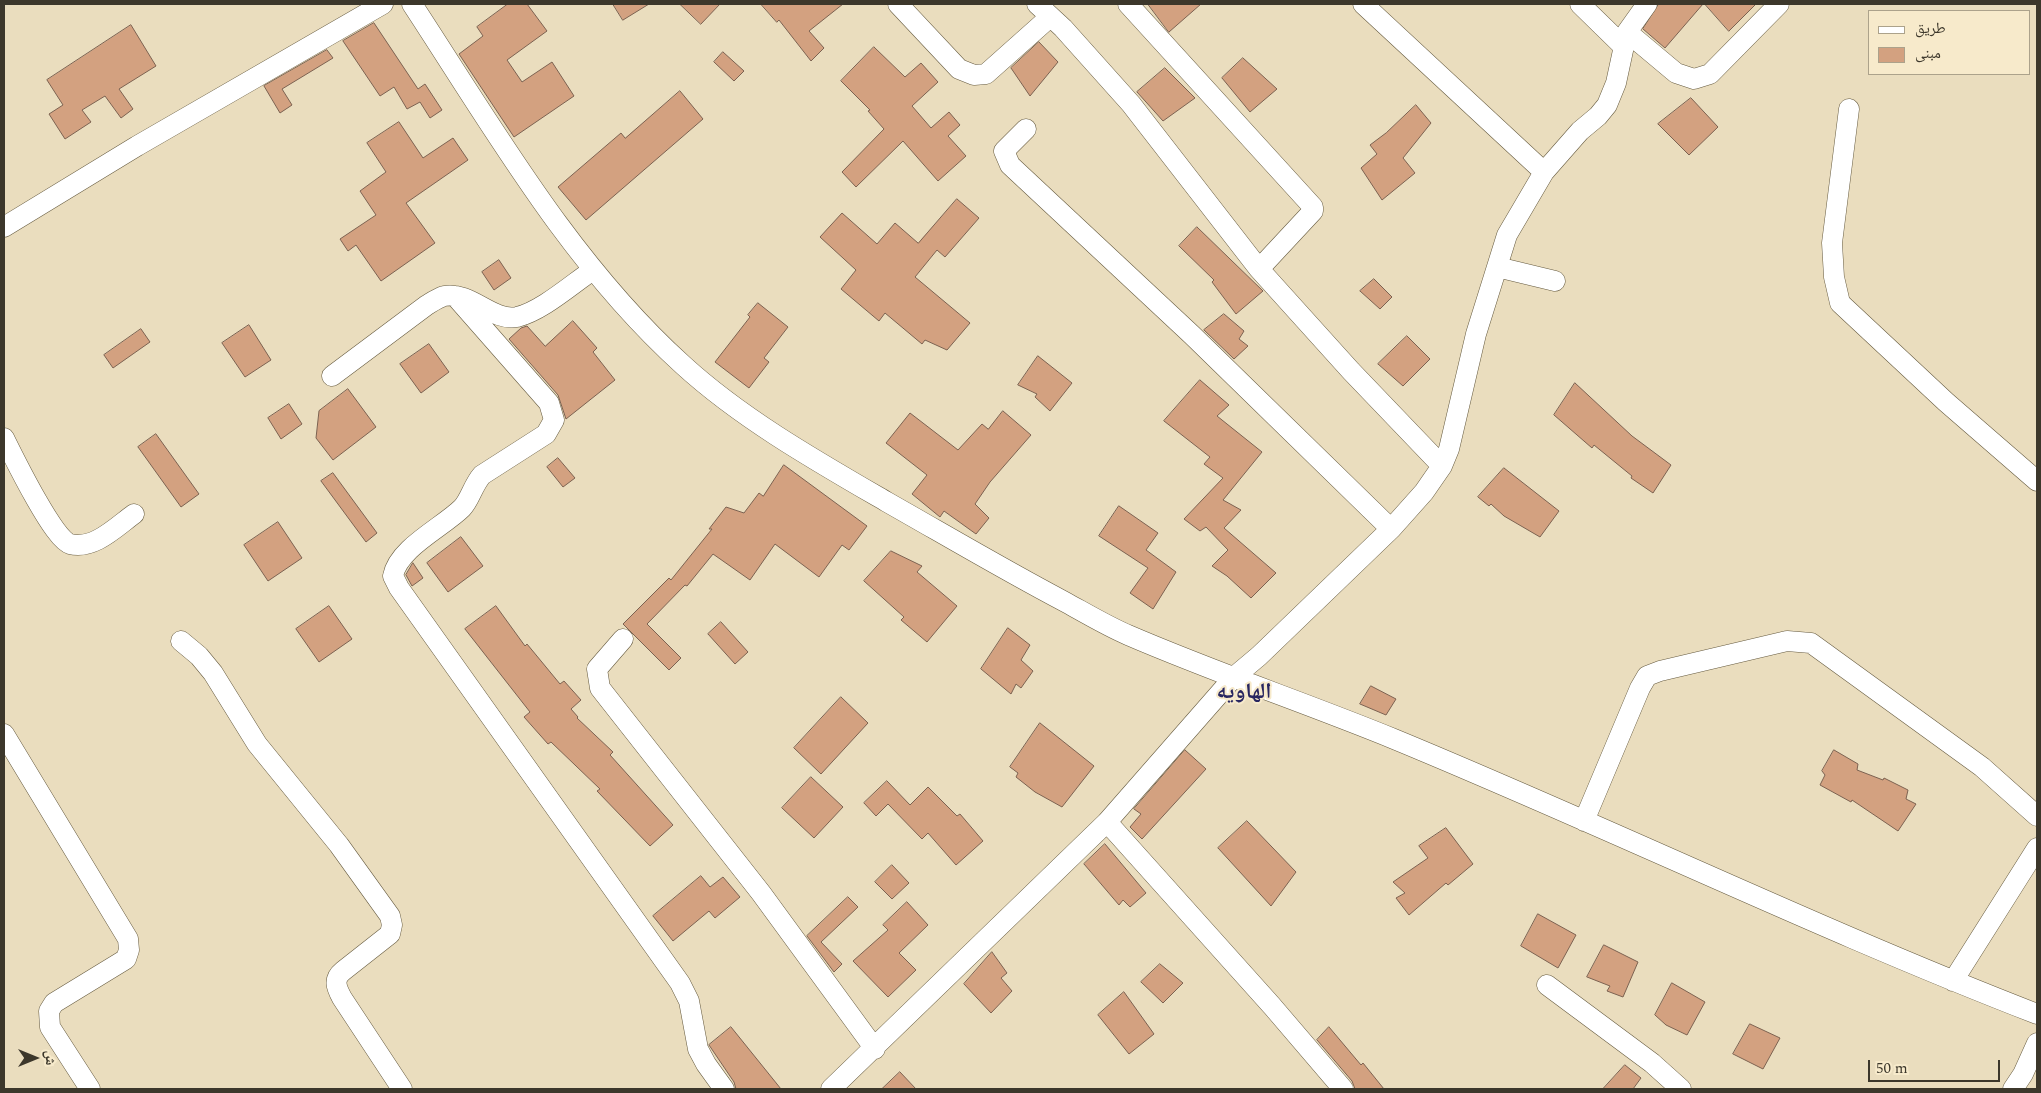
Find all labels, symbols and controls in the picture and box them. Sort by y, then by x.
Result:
legend [1868,10,2031,75]
text: طريق [1915,17,1946,40]
text: مبنى [1915,42,1941,65]
district label: الهاويه [1217,681,1271,707]
north arrow [10,1033,60,1083]
scale bar [1871,1050,2004,1082]
text: ش [40,1051,61,1065]
text: 50 m [1876,1057,1908,1080]

